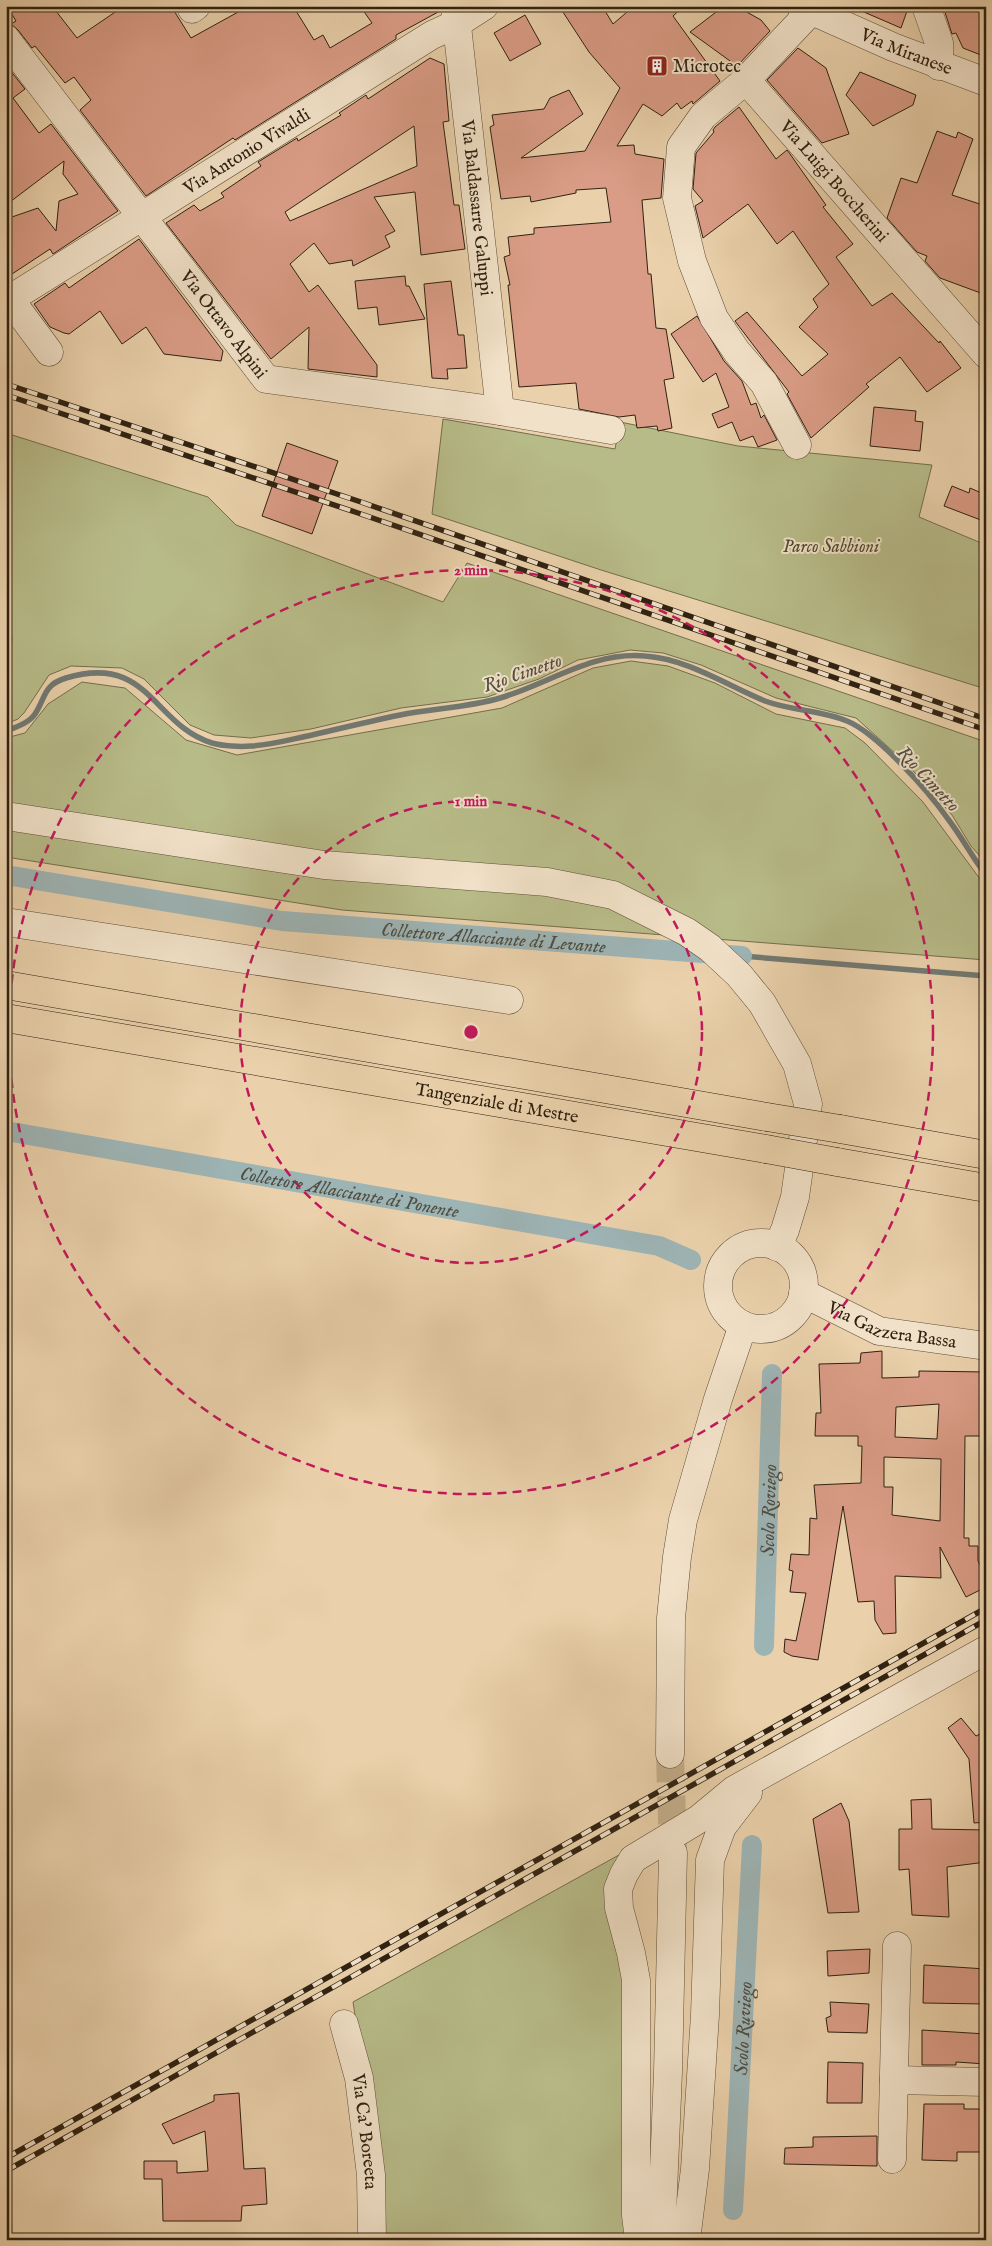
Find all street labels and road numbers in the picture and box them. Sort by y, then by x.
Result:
street label: Via Miranese [856,24,955,81]
street label: Via Antonio Vivaldi [179,104,315,201]
street label: Via Luigi Boccherini [773,115,893,248]
street label: Via Baldassarre Galuppi [454,118,497,297]
street label: Via Ottavo Alpini [173,265,272,384]
street label: Tangenziale di Mestre [413,1079,580,1129]
street label: Via Gazzera Bassa [822,1297,958,1355]
street label: Via Ca' Boreeta [345,2071,381,2190]

